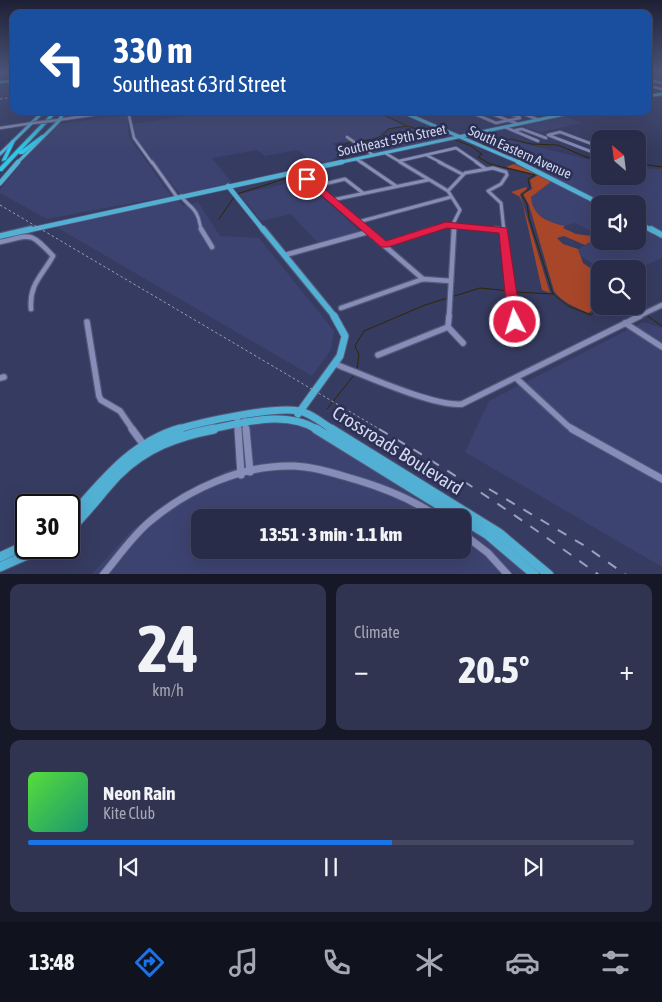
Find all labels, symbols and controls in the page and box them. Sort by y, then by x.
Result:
icon: left [30,30,95,95]
text: 330 m [113,30,192,70]
text: Southeast 63rd Street [113,71,286,97]
street label: Southeast 59th Street [336,121,448,159]
street label: South Eastern Avenue [466,122,574,182]
north arrow [591,130,646,185]
map controls [591,130,646,315]
pin [286,158,328,200]
icon: arrive [293,165,321,193]
button: sound [591,195,646,250]
button: search [591,260,646,315]
position arrow [488,295,540,347]
street label: Crossroads Boulevard [329,401,467,499]
speed limit sign: 30 [15,494,80,559]
text: 13:51 · 3 min · 1.1 km [260,523,402,545]
text: 24 [137,611,199,686]
text: Climate [354,623,400,641]
text: 20.5° [459,648,529,691]
text: − [354,654,369,686]
text: + [619,654,634,686]
text: km/h [152,681,184,699]
text: Neon Rain [103,782,175,804]
text: Kite Club [103,804,155,822]
icon: previous [115,853,143,881]
icon: pause [317,853,345,881]
icon: next [519,853,547,881]
icon: directions [132,945,167,980]
icon: music [226,945,261,980]
icon: phone [319,945,354,980]
icon: climate [412,945,447,980]
icon: car [505,945,540,980]
icon: filters [598,945,633,980]
text: 13:48 [29,949,74,975]

